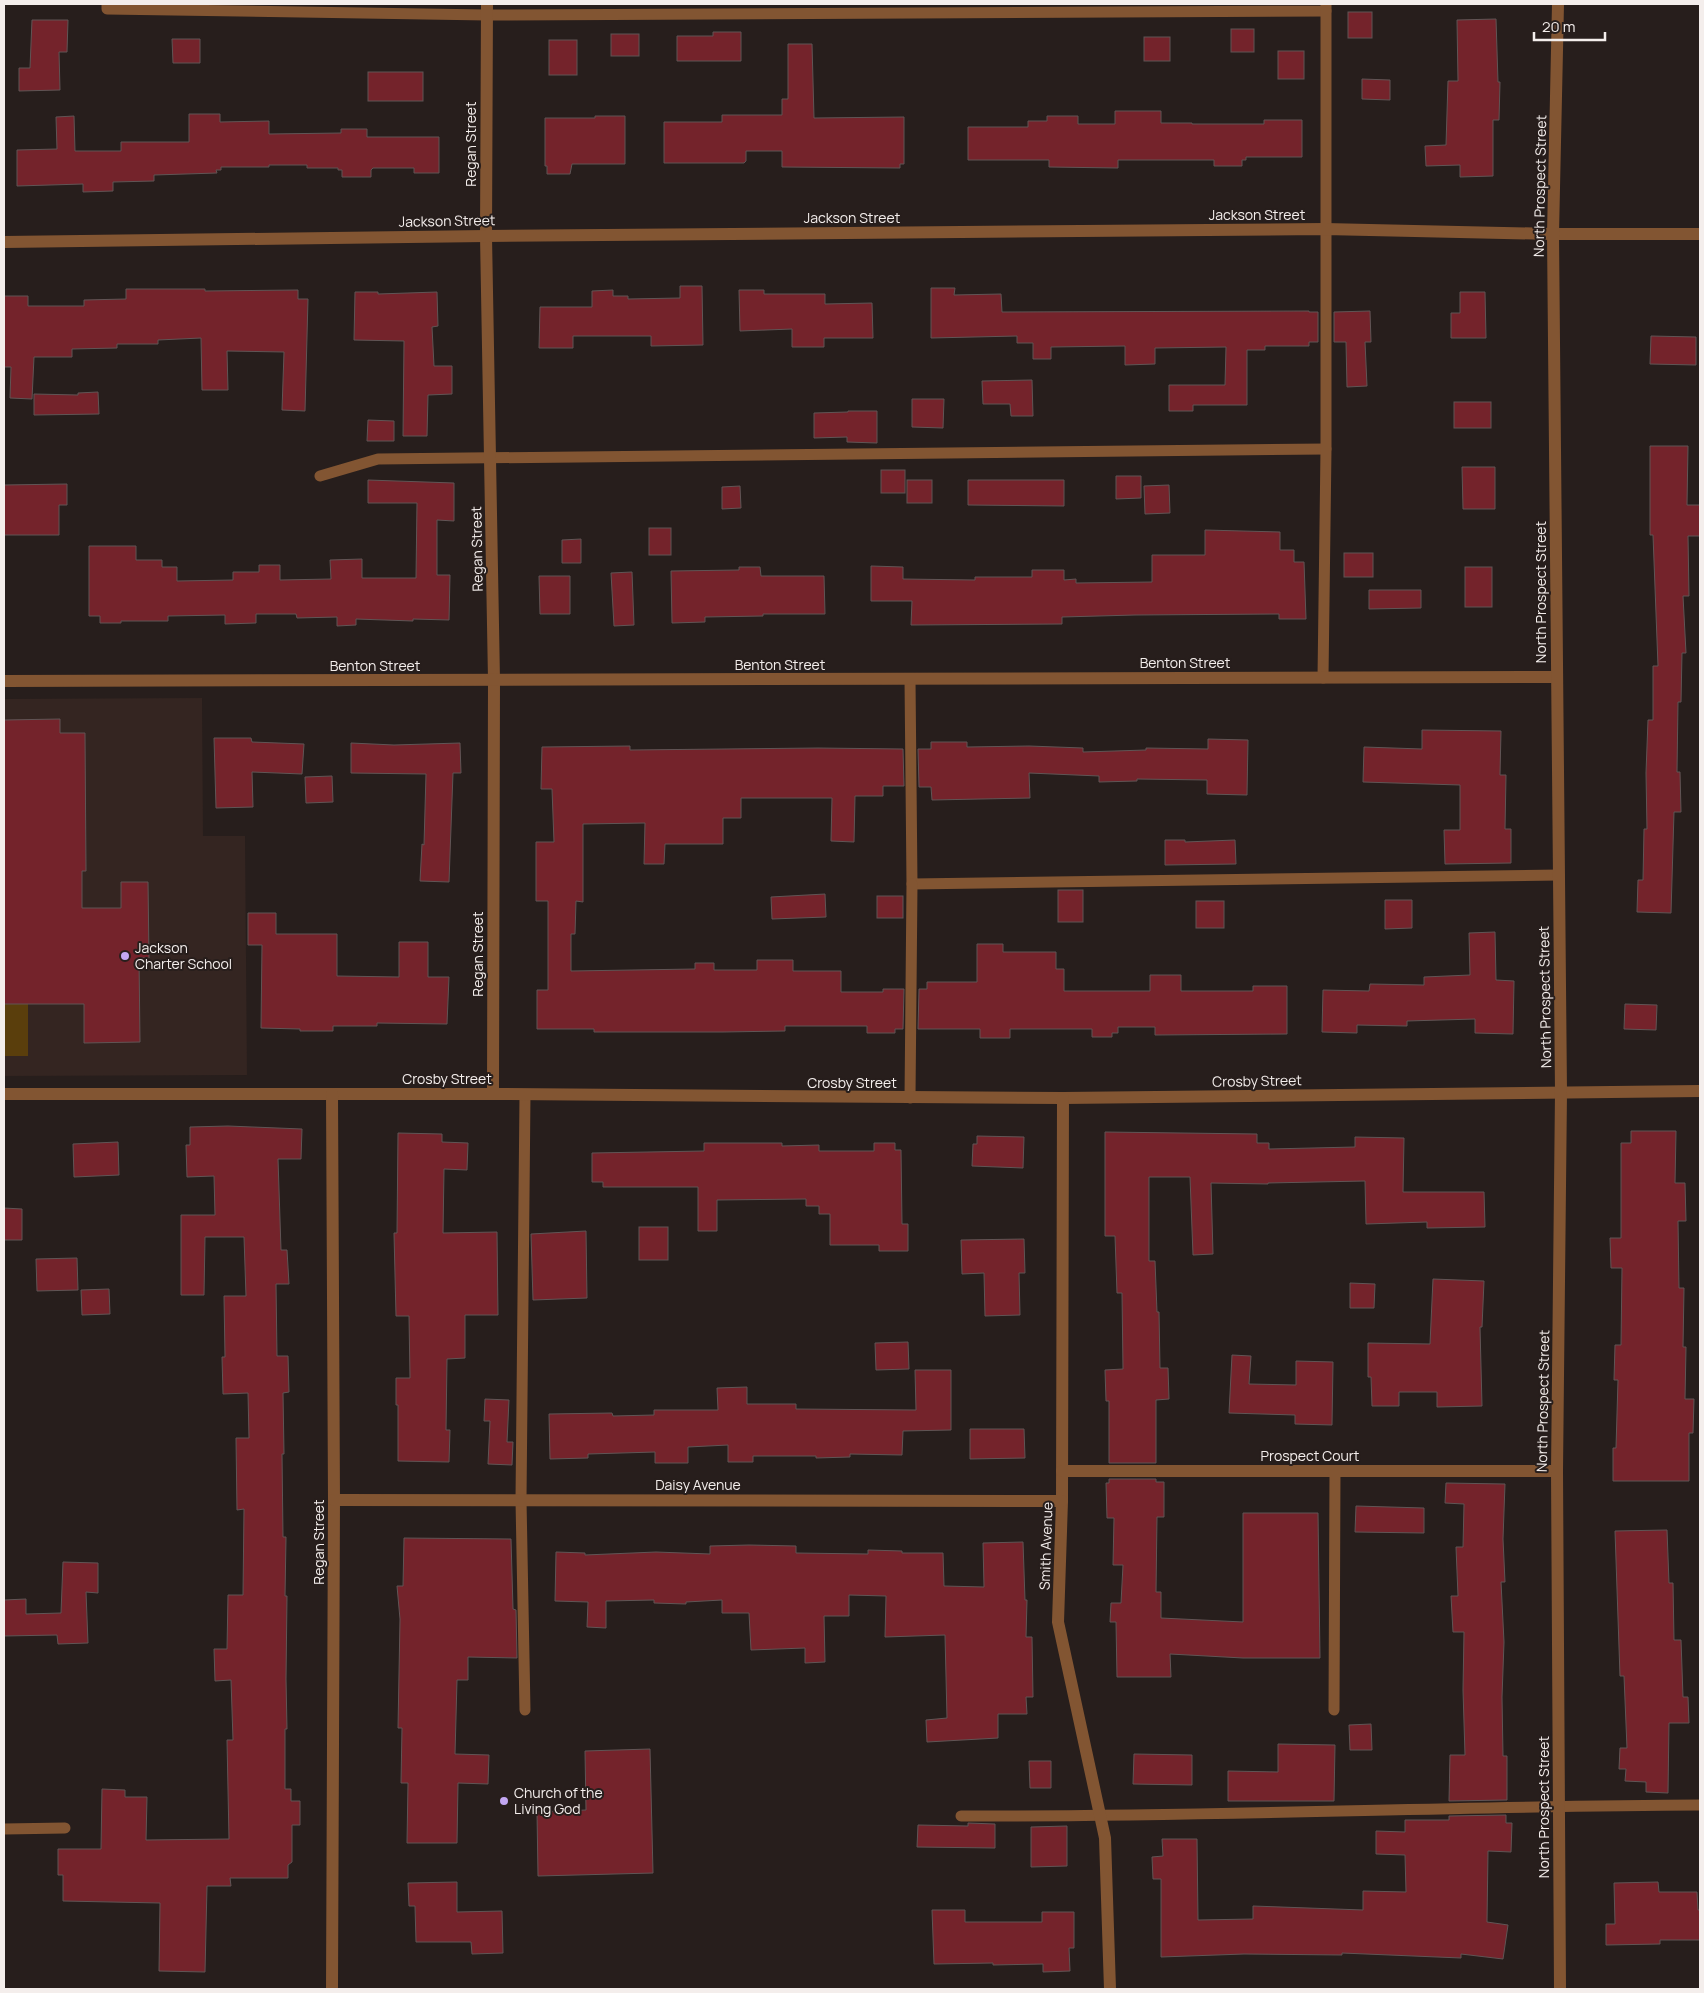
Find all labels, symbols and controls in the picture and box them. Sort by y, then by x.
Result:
scale bar [1534,10,1605,42]
text: 20 m [1542,16,1575,37]
street label: Regan Street [461,101,480,187]
street label: North Prospect Street [1529,114,1550,257]
street label: Jackson Street [1209,205,1306,224]
street label: Jackson Street [804,208,901,227]
street label: Jackson Street [398,210,496,231]
street label: Regan Street [466,506,487,592]
street label: North Prospect Street [1531,520,1550,663]
street label: Benton Street [1140,653,1231,672]
street label: Benton Street [735,655,826,674]
street label: Benton Street [330,656,421,675]
street label: Regan Street [468,911,487,997]
street label: North Prospect Street [1534,925,1555,1068]
place label: Jackson Charter School [135,938,232,973]
marker: Jackson Charter School [119,950,131,962]
street label: Crosby Street [402,1069,492,1088]
street label: Crosby Street [1212,1070,1302,1091]
street label: Crosby Street [807,1073,897,1092]
street label: North Prospect Street [1532,1329,1553,1472]
street label: Prospect Court [1261,1446,1360,1465]
street label: Daisy Avenue [655,1475,741,1494]
street label: Regan Street [309,1499,328,1585]
street label: Smith Avenue [1034,1501,1057,1591]
street label: North Prospect Street [1534,1735,1553,1878]
place label: Church of the Living God [514,1783,603,1818]
marker: Church of the Living God [498,1795,510,1807]

